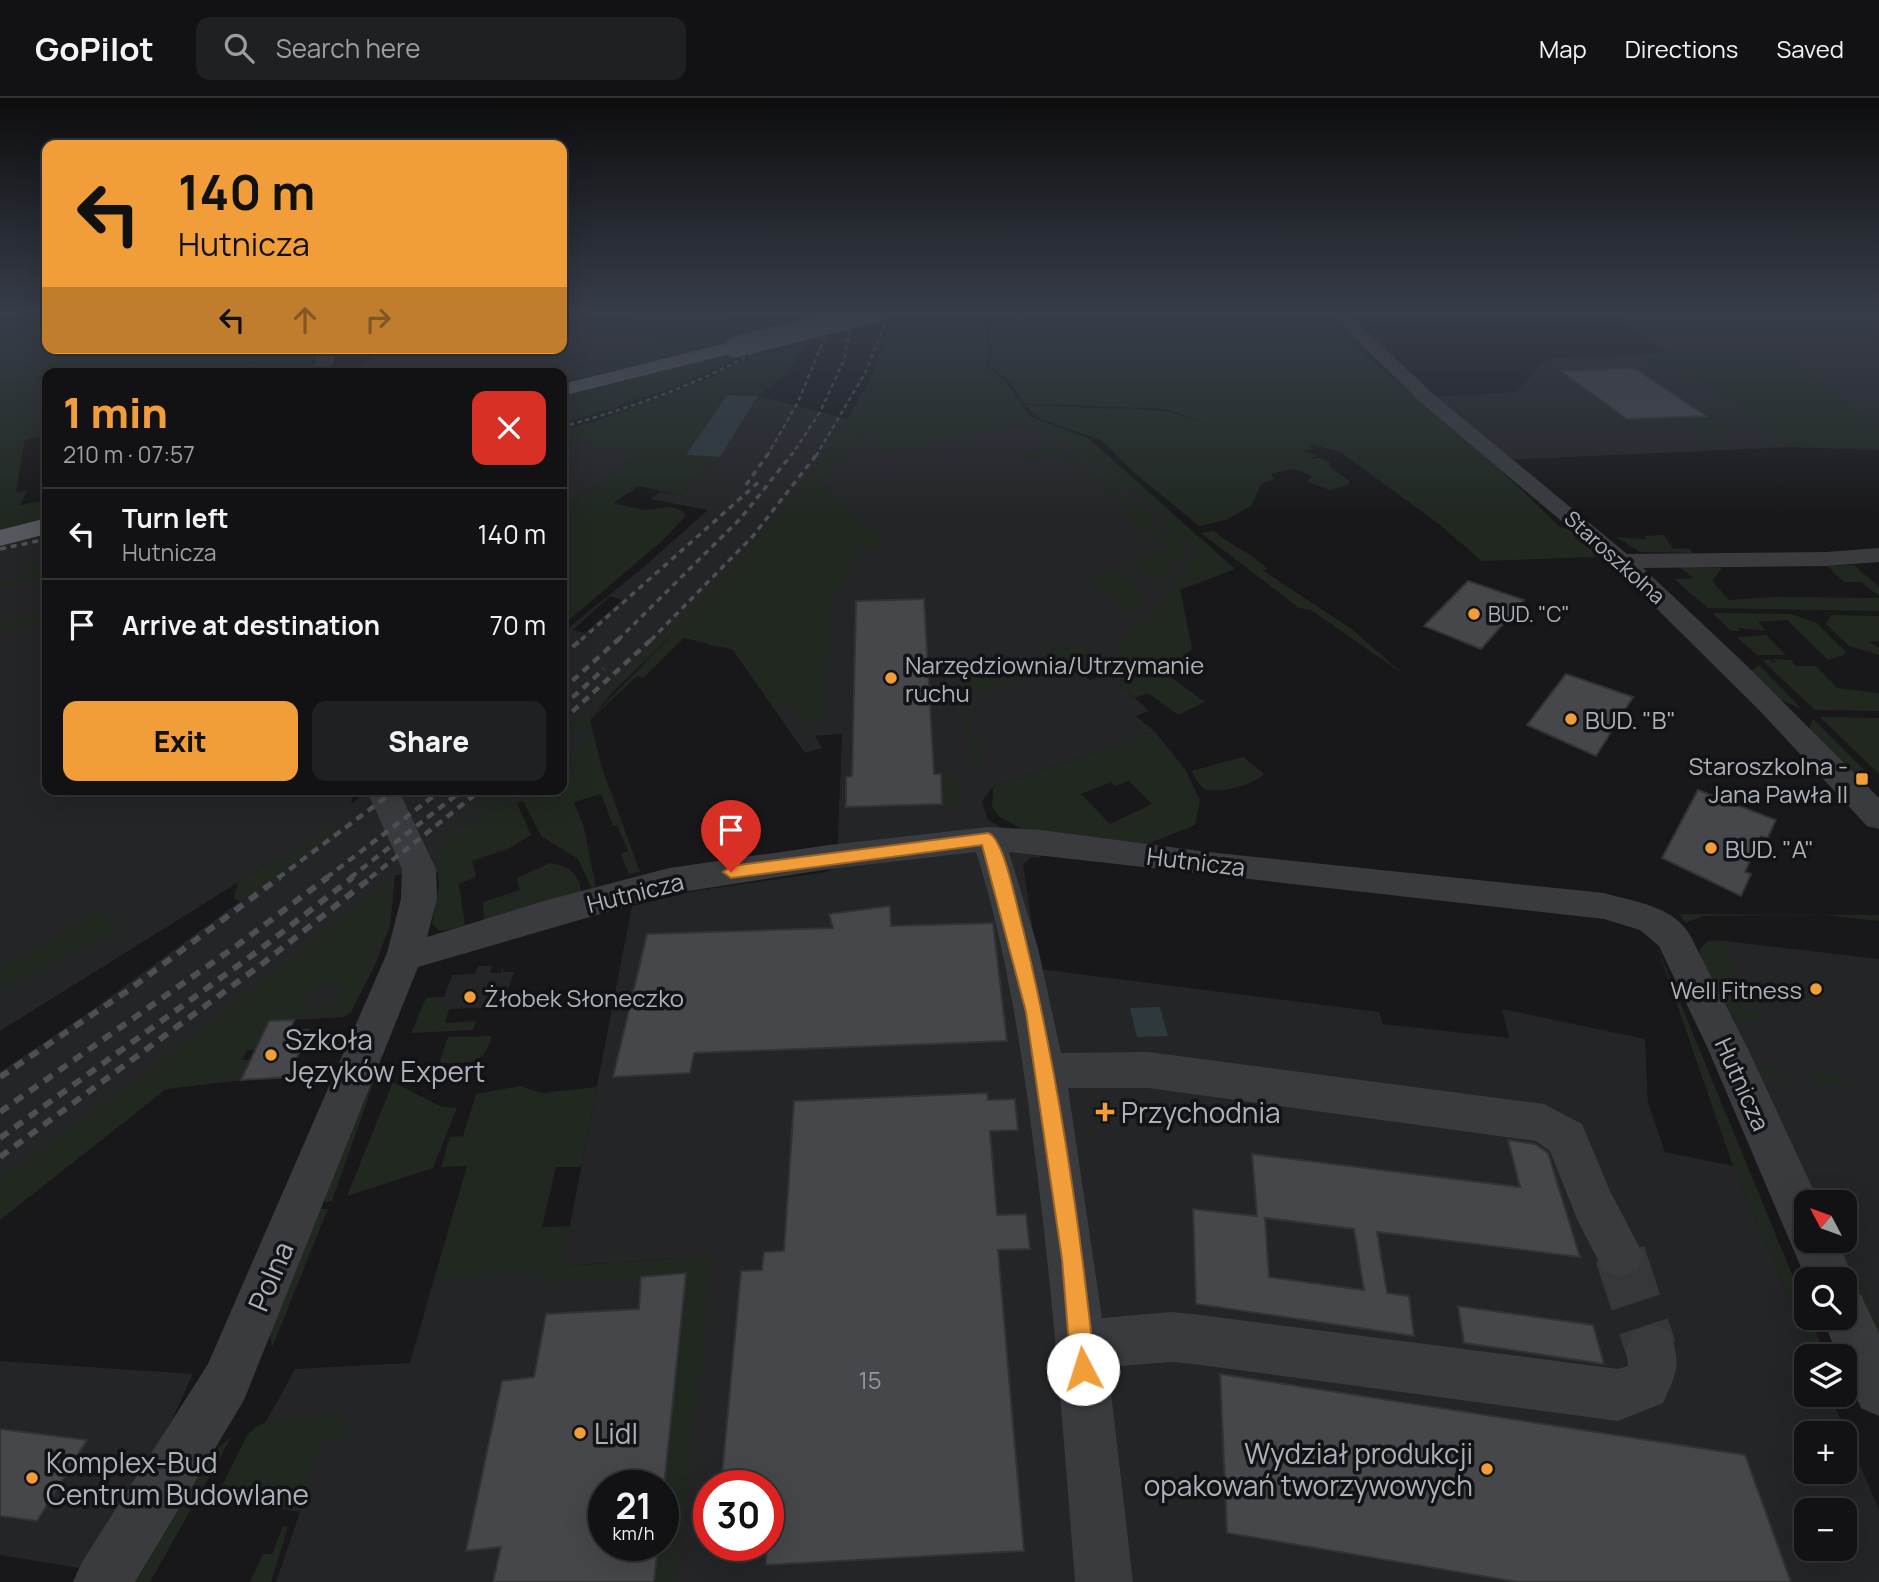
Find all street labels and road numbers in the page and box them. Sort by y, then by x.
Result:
street label: Staroszkolna [1559,504,1671,610]
street label: Hutnicza [1145,839,1247,883]
street label: Hutnicza [583,864,687,920]
street label: Hutnicza [1708,1032,1778,1136]
street label: Polna [238,1235,302,1317]

